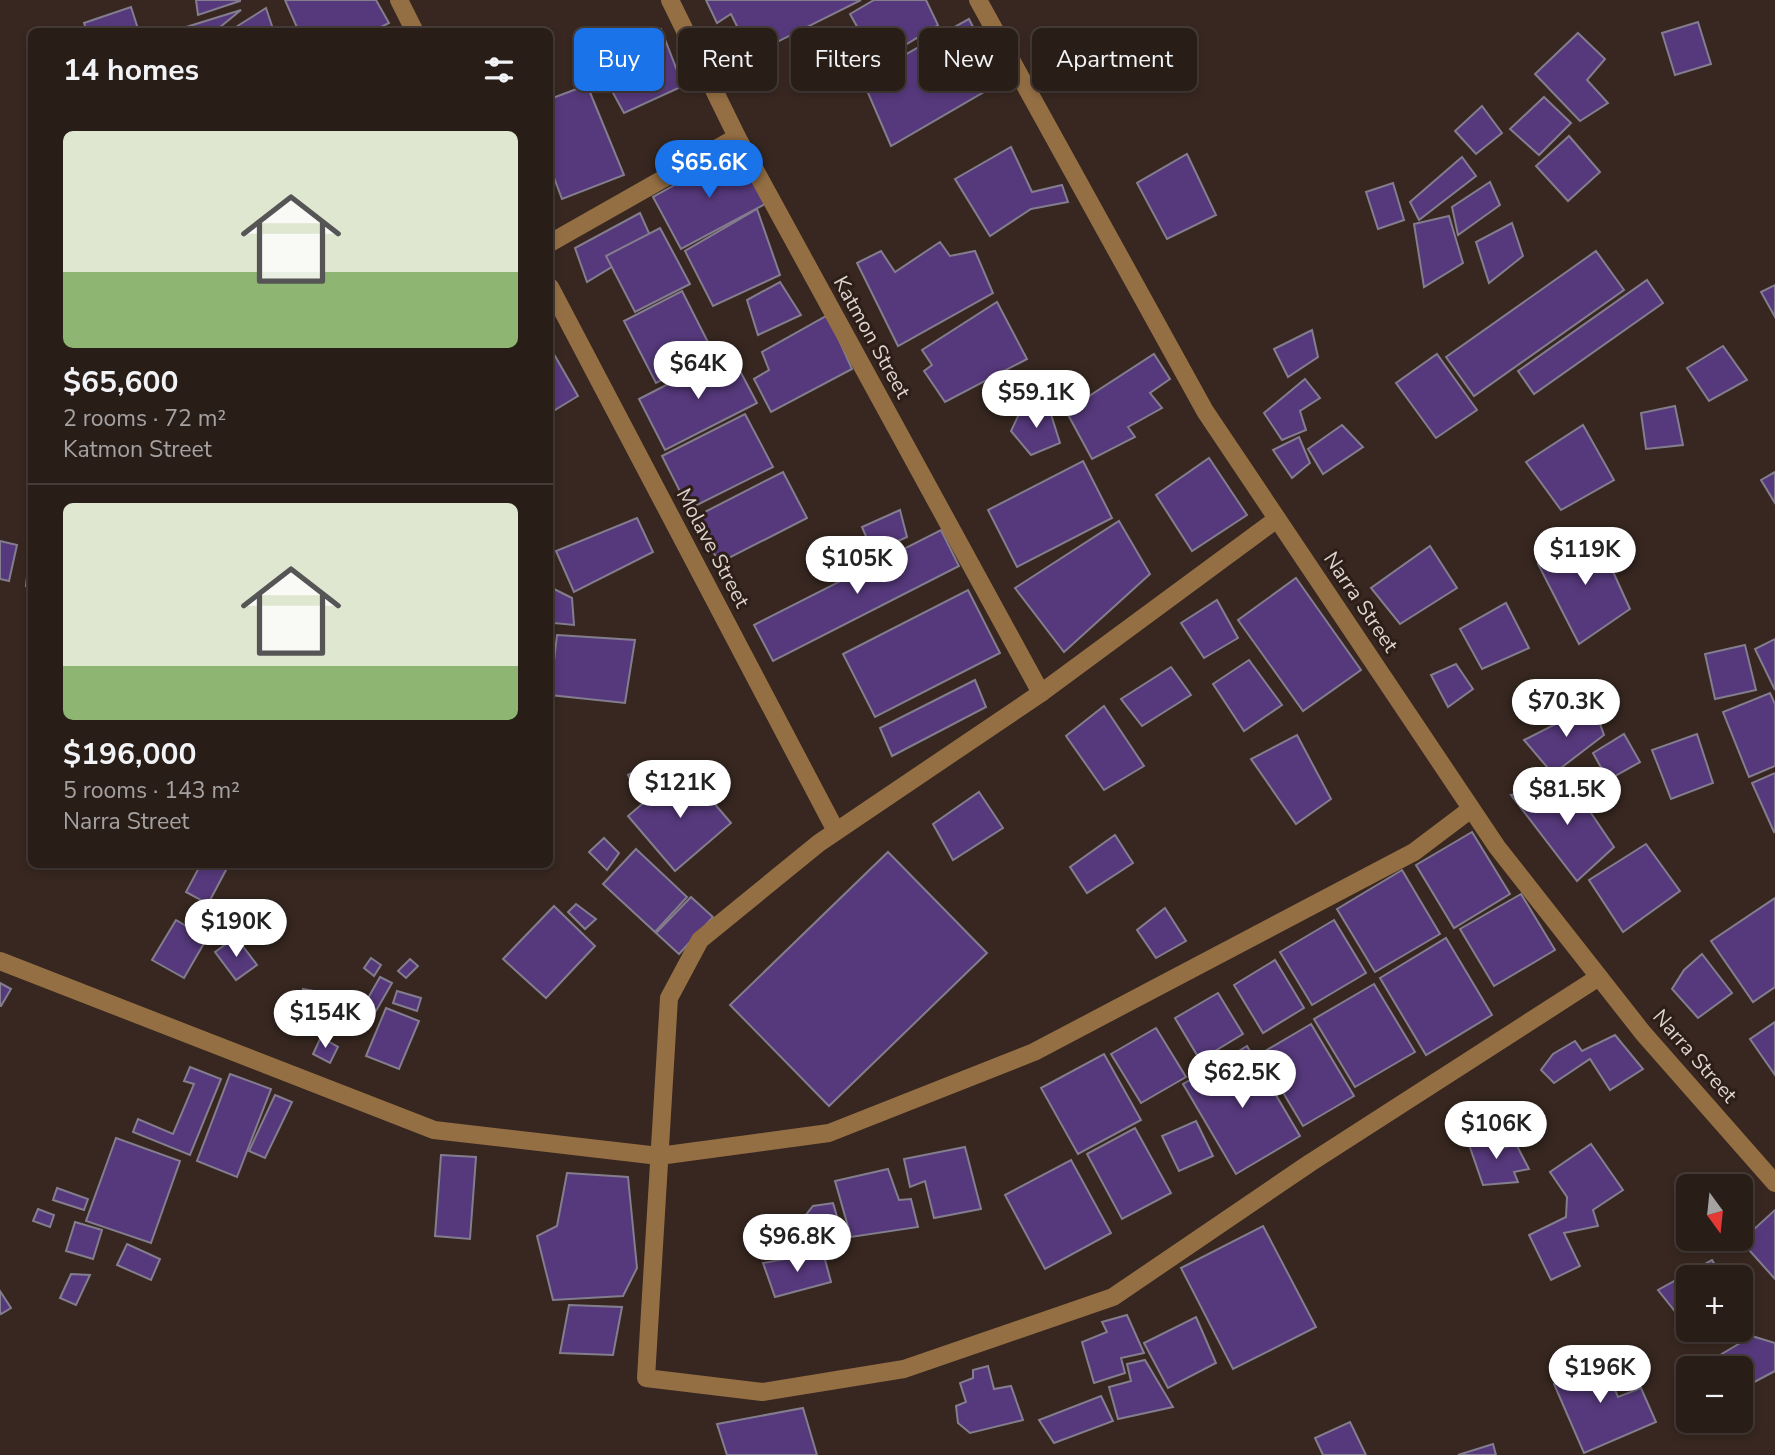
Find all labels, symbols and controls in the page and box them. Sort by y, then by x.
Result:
chip: Buy [574,28,664,91]
chip: Rent [678,28,777,91]
chip: Filters [791,28,905,91]
chip: New [919,28,1018,91]
chip: Apartment [1032,28,1197,91]
text: 14 homes [63,50,199,91]
icon: filters [480,51,518,89]
pin: $65.6K [652,140,766,200]
text: $65.6K [671,147,747,178]
icon: home [228,176,354,302]
street label: Katmon Street [827,271,917,404]
pin: $64K [657,342,739,401]
text: $64K [670,348,726,379]
text: $65,600 [63,362,178,403]
pin: $59.1K [979,370,1093,430]
text: $59.1K [998,377,1074,408]
text: 2 rooms · 72 m² [63,403,226,434]
text: Katmon Street [63,434,212,465]
street label: Molave Street [670,483,757,613]
pin: $119K [1536,528,1634,587]
text: $119K [1550,534,1620,565]
pin: $105K [808,536,906,596]
text: $105K [822,543,892,574]
street label: Narra Street [1317,546,1405,658]
icon: home [228,548,354,674]
pin: $70.3K [1509,680,1623,739]
text: $70.3K [1528,686,1604,717]
text: $196,000 [63,734,196,775]
pin: $121K [631,760,729,820]
text: $121K [645,767,715,798]
pin: $81.5K [1510,768,1624,827]
text: $81.5K [1529,774,1605,805]
text: 5 rooms · 143 m² [63,775,240,806]
text: Narra Street [63,806,189,837]
pin: $190K [187,900,285,959]
text: $190K [201,906,271,937]
pin: $154K [276,990,374,1050]
text: $154K [290,997,360,1028]
street label: Narra Street [1647,1003,1744,1109]
pin: $62.5K [1185,1050,1299,1110]
text: $62.5K [1204,1057,1280,1088]
pin: $106K [1447,1102,1545,1161]
text: $106K [1461,1108,1531,1139]
north arrow [1676,1174,1754,1251]
map controls [1676,1174,1753,1433]
pin: $96.8K [740,1214,854,1274]
text: $96.8K [759,1221,835,1252]
button: + [1676,1265,1753,1342]
pin: $196K [1551,1346,1649,1405]
text: $196K [1565,1352,1635,1383]
button: − [1676,1356,1753,1433]

